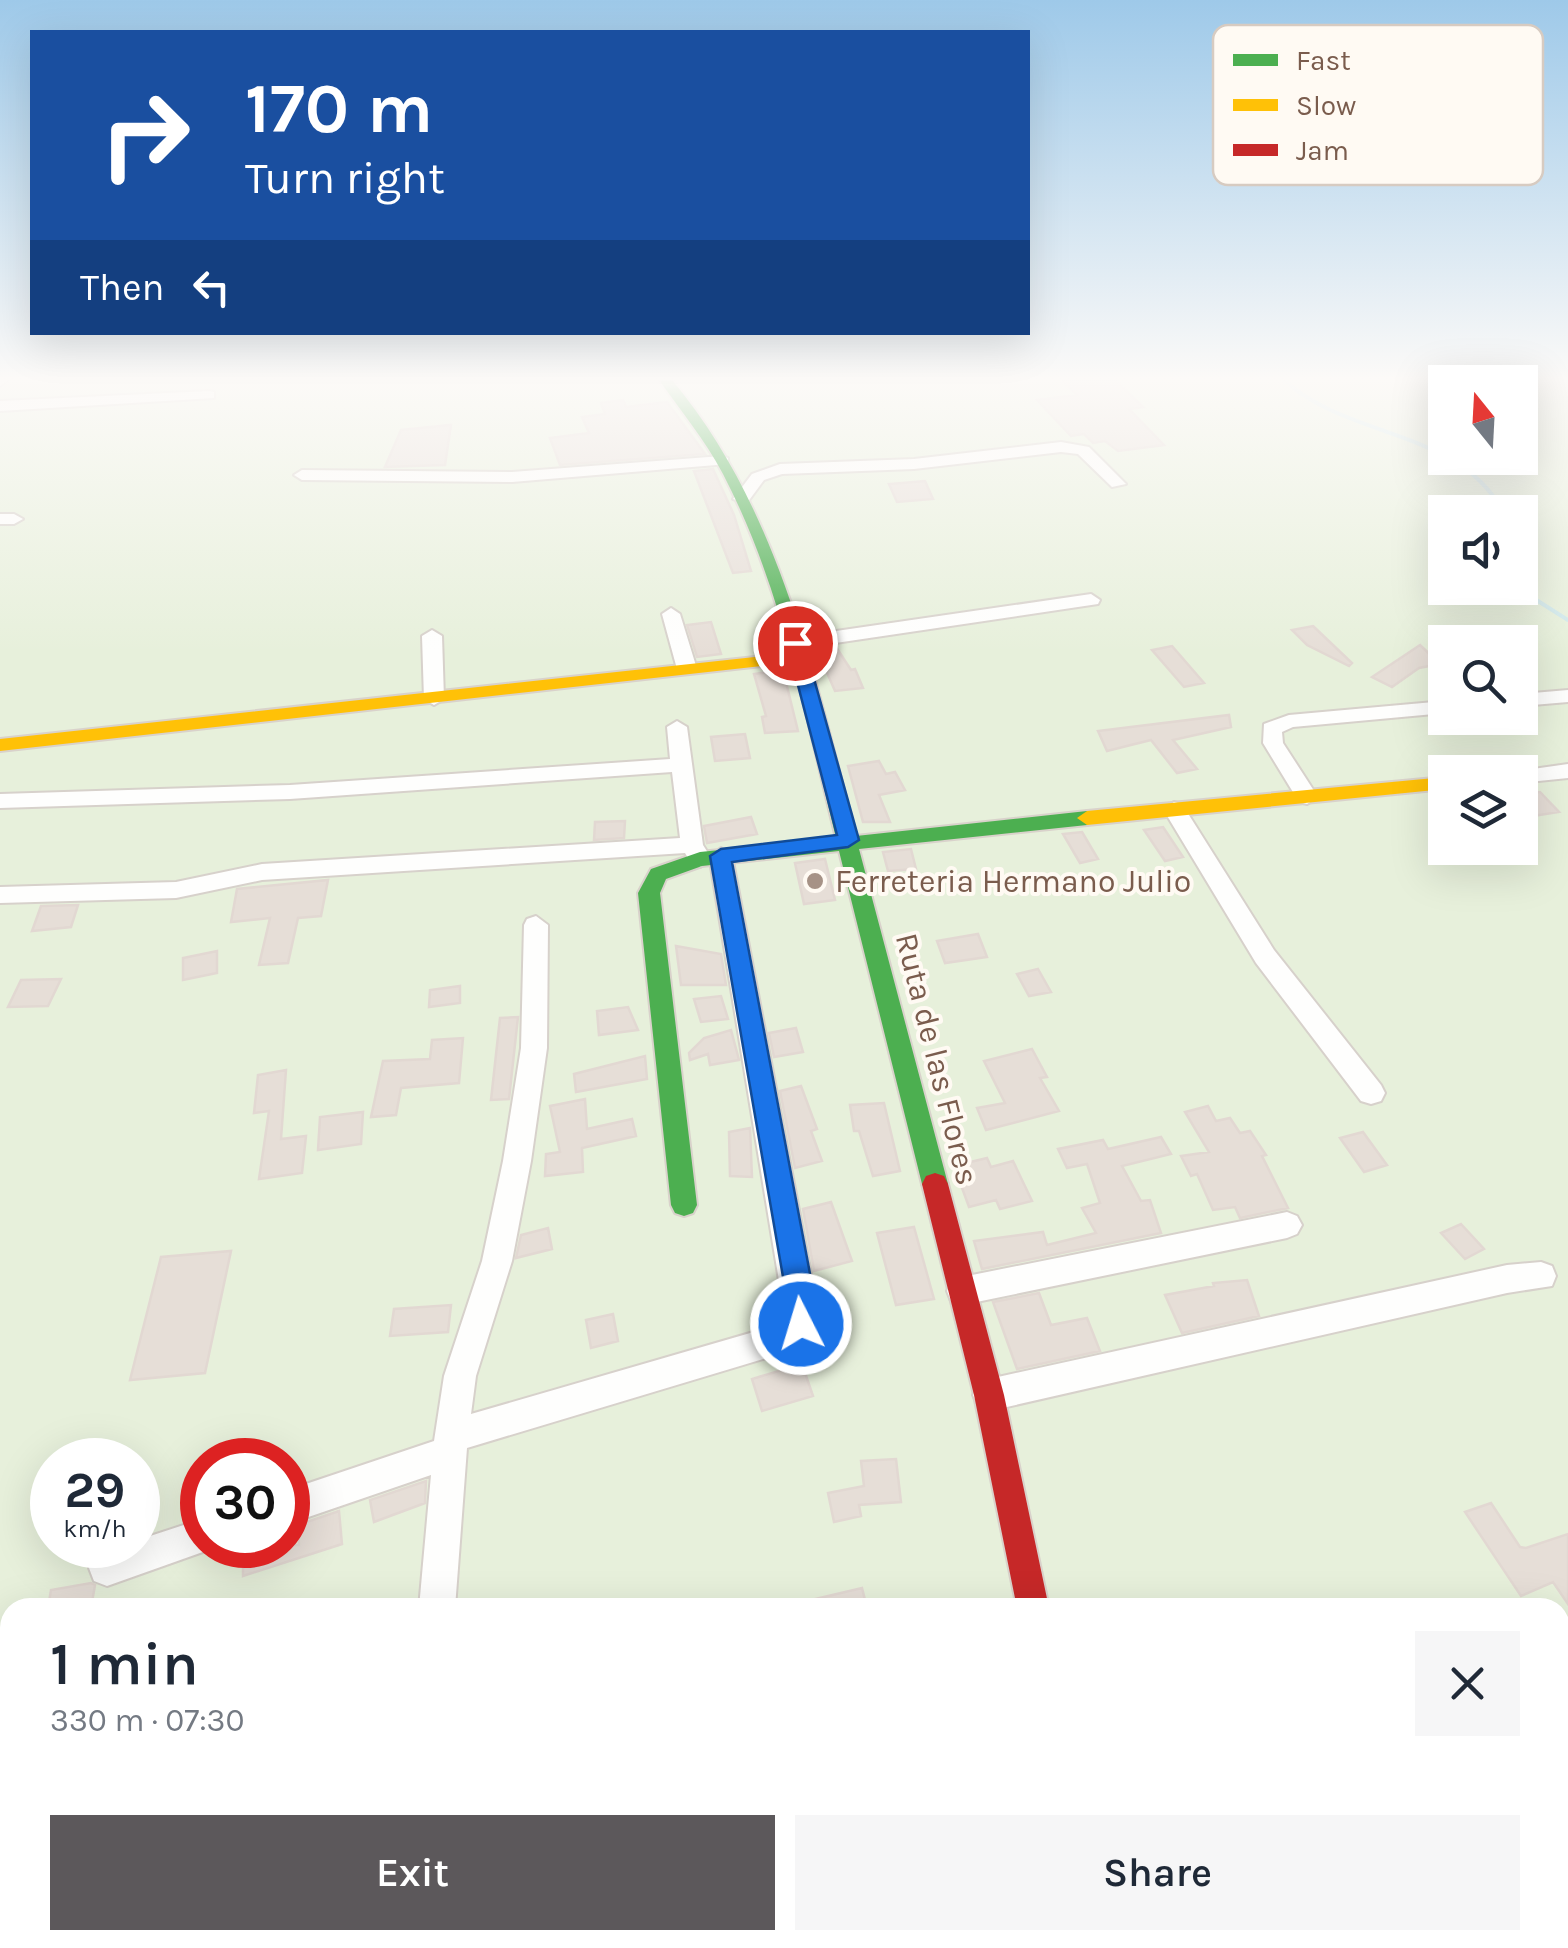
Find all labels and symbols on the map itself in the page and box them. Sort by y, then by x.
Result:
legend [1213,25,1543,185]
text: Fast [1296,44,1351,77]
text: Slow [1296,89,1356,122]
text: Jam [1296,134,1349,167]
north arrow [1428,365,1538,475]
pin [753,601,838,686]
place label: Ferreteria Hermano Julio [835,863,1191,900]
marker: Ferreteria Hermano Julio [804,870,826,892]
street label: Ruta de las Flores [888,929,986,1189]
position arrow [749,1272,853,1376]
speed limit sign: 30 [180,1438,310,1568]

